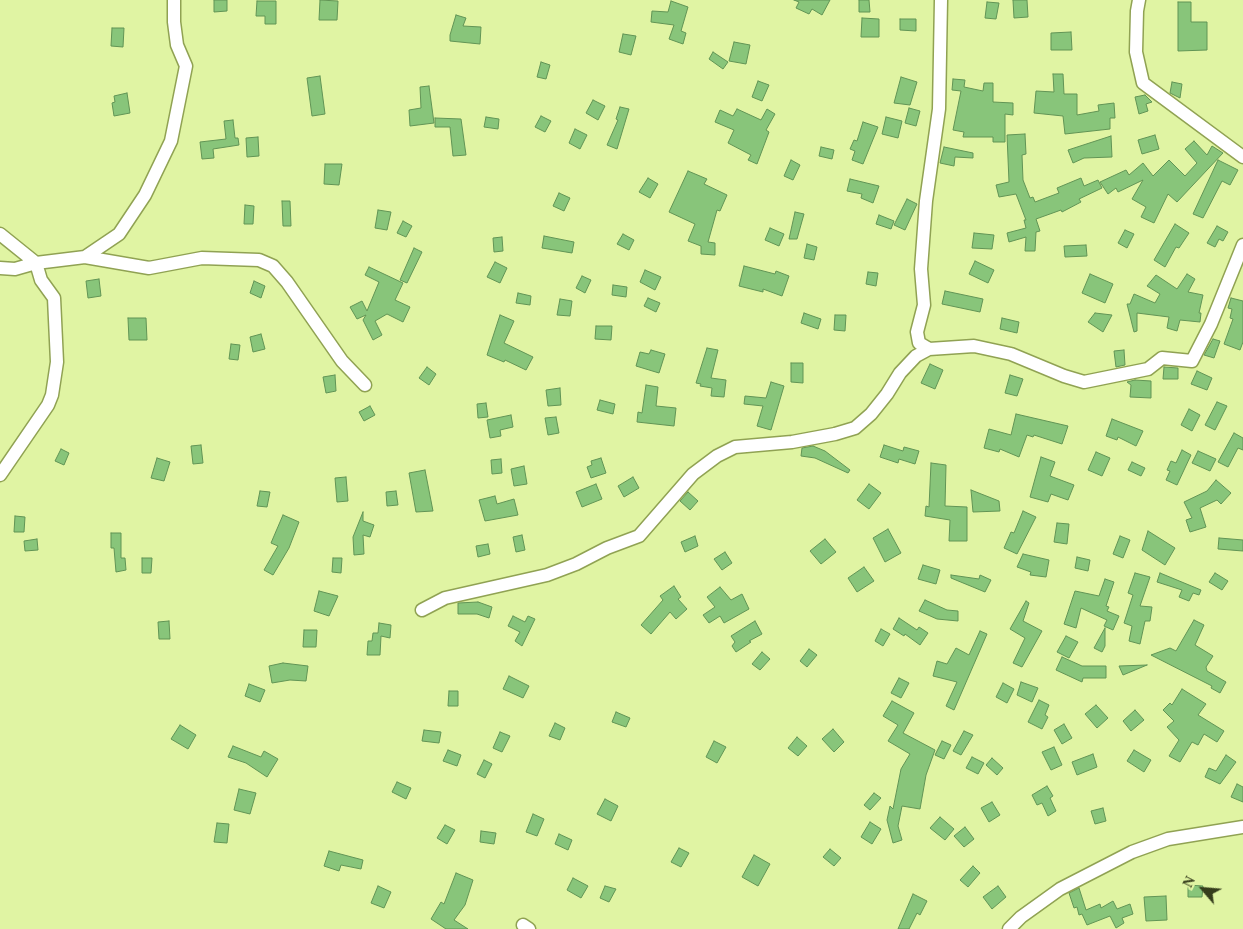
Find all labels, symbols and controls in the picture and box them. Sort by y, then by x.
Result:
north arrow [1178,864,1228,914]
text: N [1180,874,1198,890]

